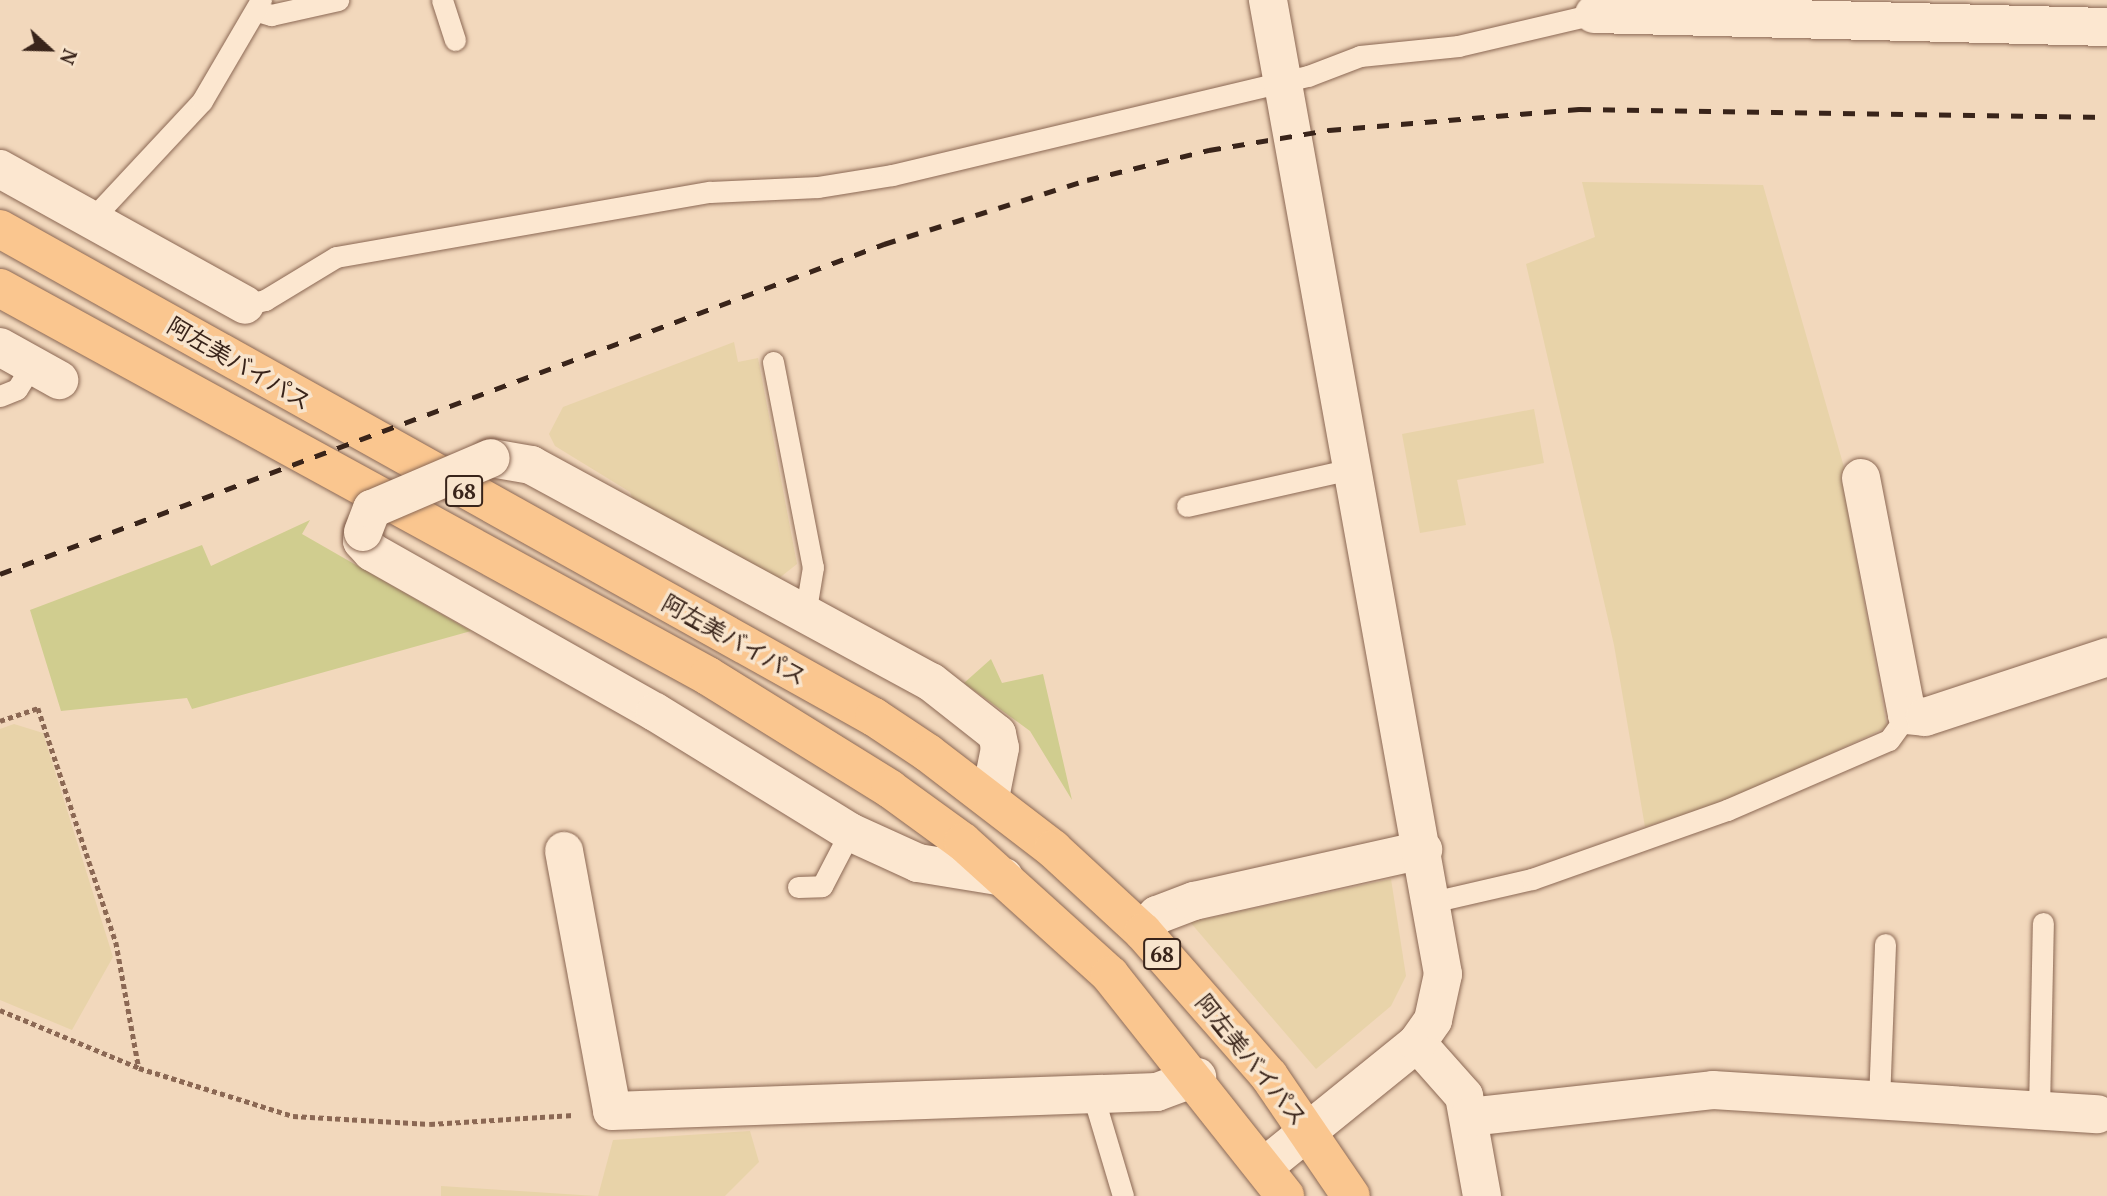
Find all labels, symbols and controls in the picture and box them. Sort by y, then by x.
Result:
north arrow [14,14,84,84]
text: N [55,46,83,68]
street label: 阿左美バイパス [162,312,316,416]
road number: 68 [445,474,483,508]
street label: 阿左美バイパス [657,589,811,691]
road number: 68 [1143,936,1181,972]
street label: 阿左美バイパス [1190,989,1312,1131]

